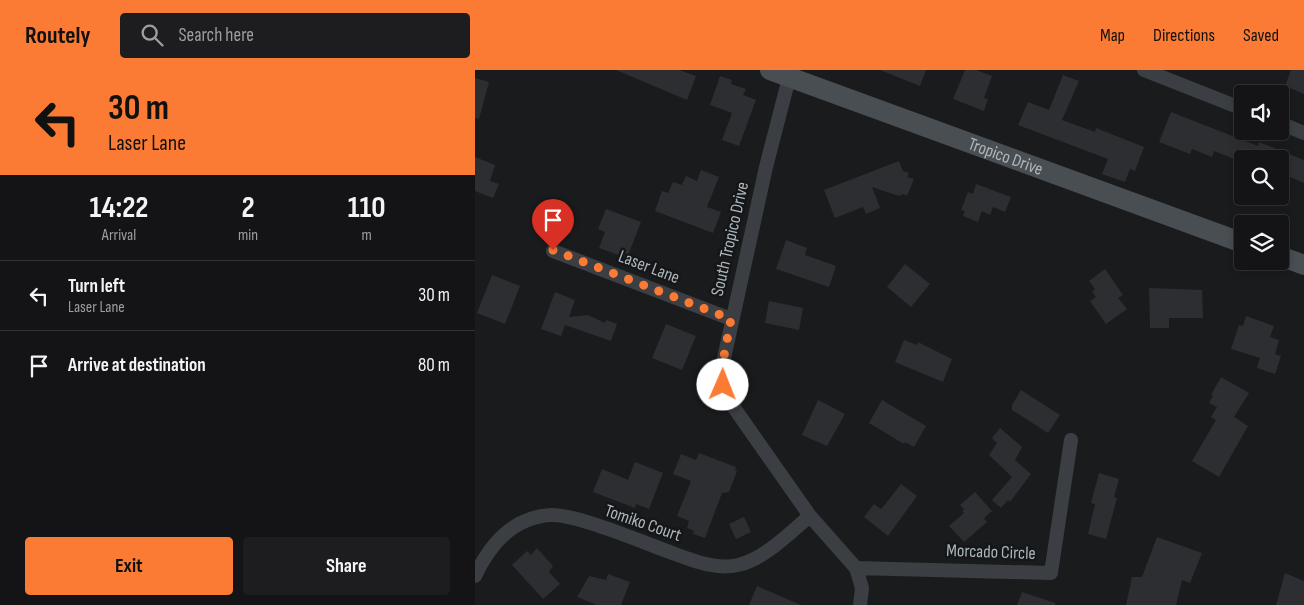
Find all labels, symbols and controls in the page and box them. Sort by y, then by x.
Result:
search box [120,13,470,58]
text: Routely [25,21,90,50]
icon: search [138,21,166,49]
text: Search here [178,24,254,47]
text: Map [1100,25,1125,46]
text: Directions [1153,25,1215,46]
text: Saved [1243,25,1279,46]
map controls [1234,85,1289,270]
button: sound [1234,85,1289,140]
text: 30 m [108,87,169,130]
icon: left [25,90,90,155]
text: Laser Lane [108,130,186,157]
street label: Tropico Drive [965,133,1046,179]
button: search [1234,150,1289,205]
street label: South Tropico Drive [707,180,753,298]
text: 14:22 [90,190,148,226]
text: 2 [242,190,255,226]
text: 110 [348,190,385,226]
pin [532,199,574,250]
icon: arrive [539,206,567,234]
button: layers [1234,215,1289,270]
text: Arrival [102,226,136,245]
text: min [238,226,258,245]
text: m [361,226,372,245]
street label: Laser Lane [615,246,683,288]
text: Turn left [68,275,125,298]
icon: left [25,282,53,310]
text: 30 m [418,284,450,307]
text: Laser Lane [68,298,125,317]
icon: arrive [25,352,53,380]
text: Arrive at destination [68,354,206,377]
text: 80 m [418,354,450,377]
position arrow [696,358,748,410]
street label: Tomiko Court [602,500,685,546]
button: Exit [25,537,233,595]
button: Share [243,537,450,595]
street label: Morcado Circle [946,540,1036,564]

